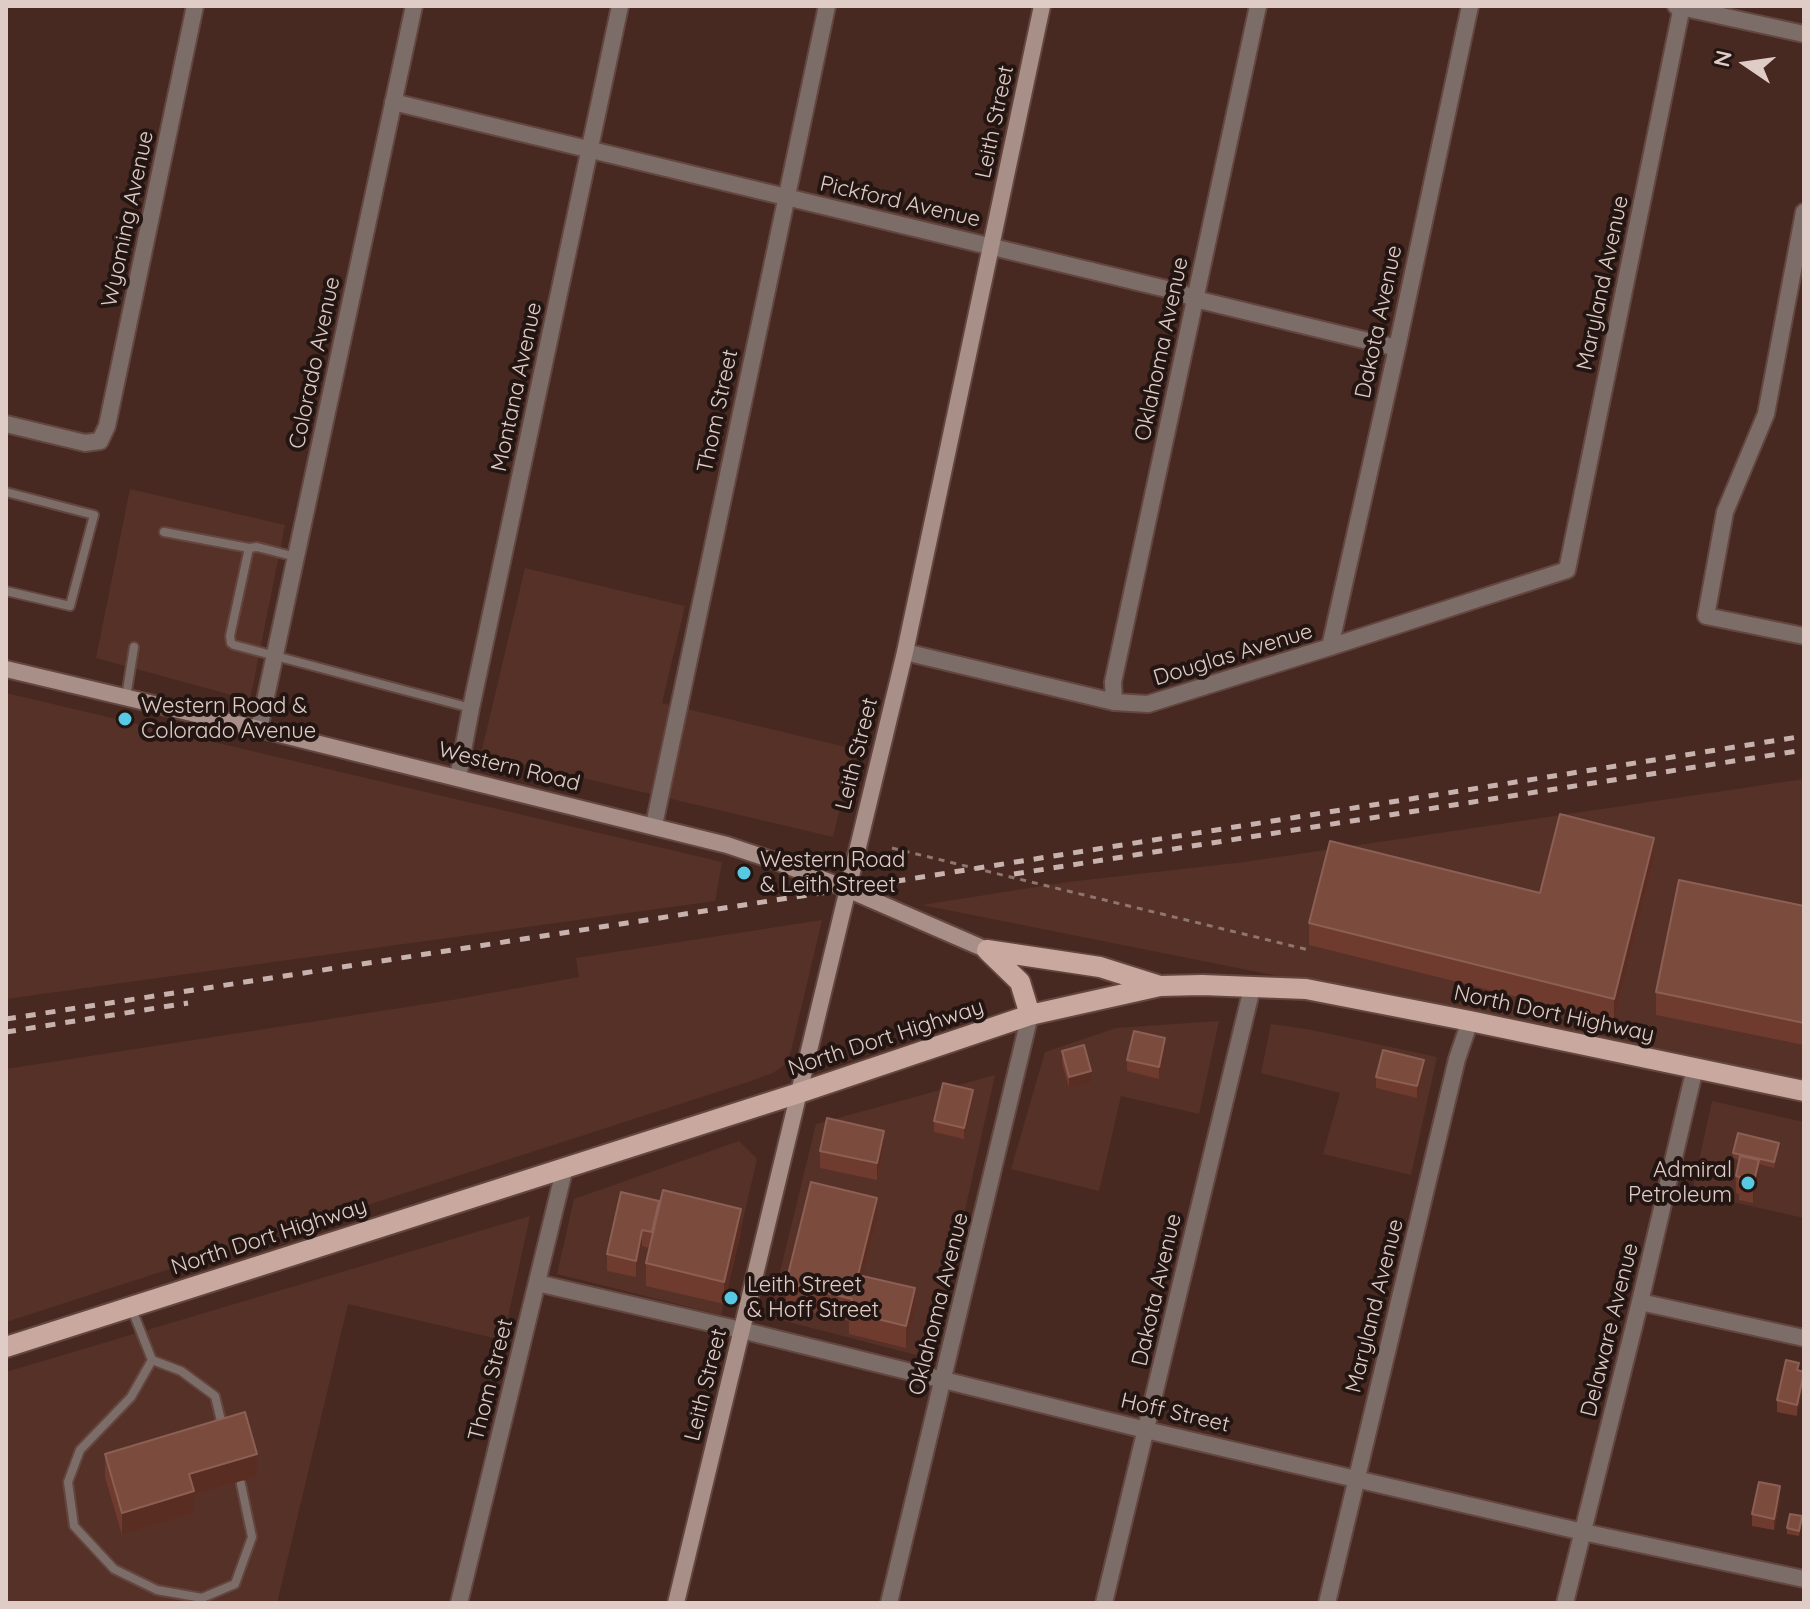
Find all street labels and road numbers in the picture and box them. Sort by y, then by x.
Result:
street label: Leith Street [970,63,1020,181]
street label: Wyoming Avenue [96,129,160,309]
street label: Pickford Avenue [817,171,983,233]
street label: Maryland Avenue [1572,193,1634,373]
street label: Dakota Avenue [1350,243,1408,401]
street label: Oklahoma Avenue [1130,255,1194,443]
street label: Colorado Avenue [284,275,346,451]
street label: Montana Avenue [486,300,548,474]
street label: Thom Street [692,347,744,475]
street label: Douglas Avenue [1150,618,1316,692]
street label: Leith Street [830,695,884,813]
street label: Western Road [435,737,583,797]
street label: North Dort Highway [1451,980,1657,1048]
street label: North Dort Highway [785,994,987,1082]
street label: North Dort Highway [168,1193,370,1281]
street label: Oklahoma Avenue [904,1210,974,1398]
street label: Dakota Avenue [1127,1211,1187,1369]
street label: Maryland Avenue [1341,1216,1409,1396]
street label: Delaware Avenue [1576,1240,1644,1420]
street label: Thom Street [463,1316,519,1444]
street label: Leith Street [679,1326,733,1444]
street label: Hoff Street [1118,1388,1232,1438]

